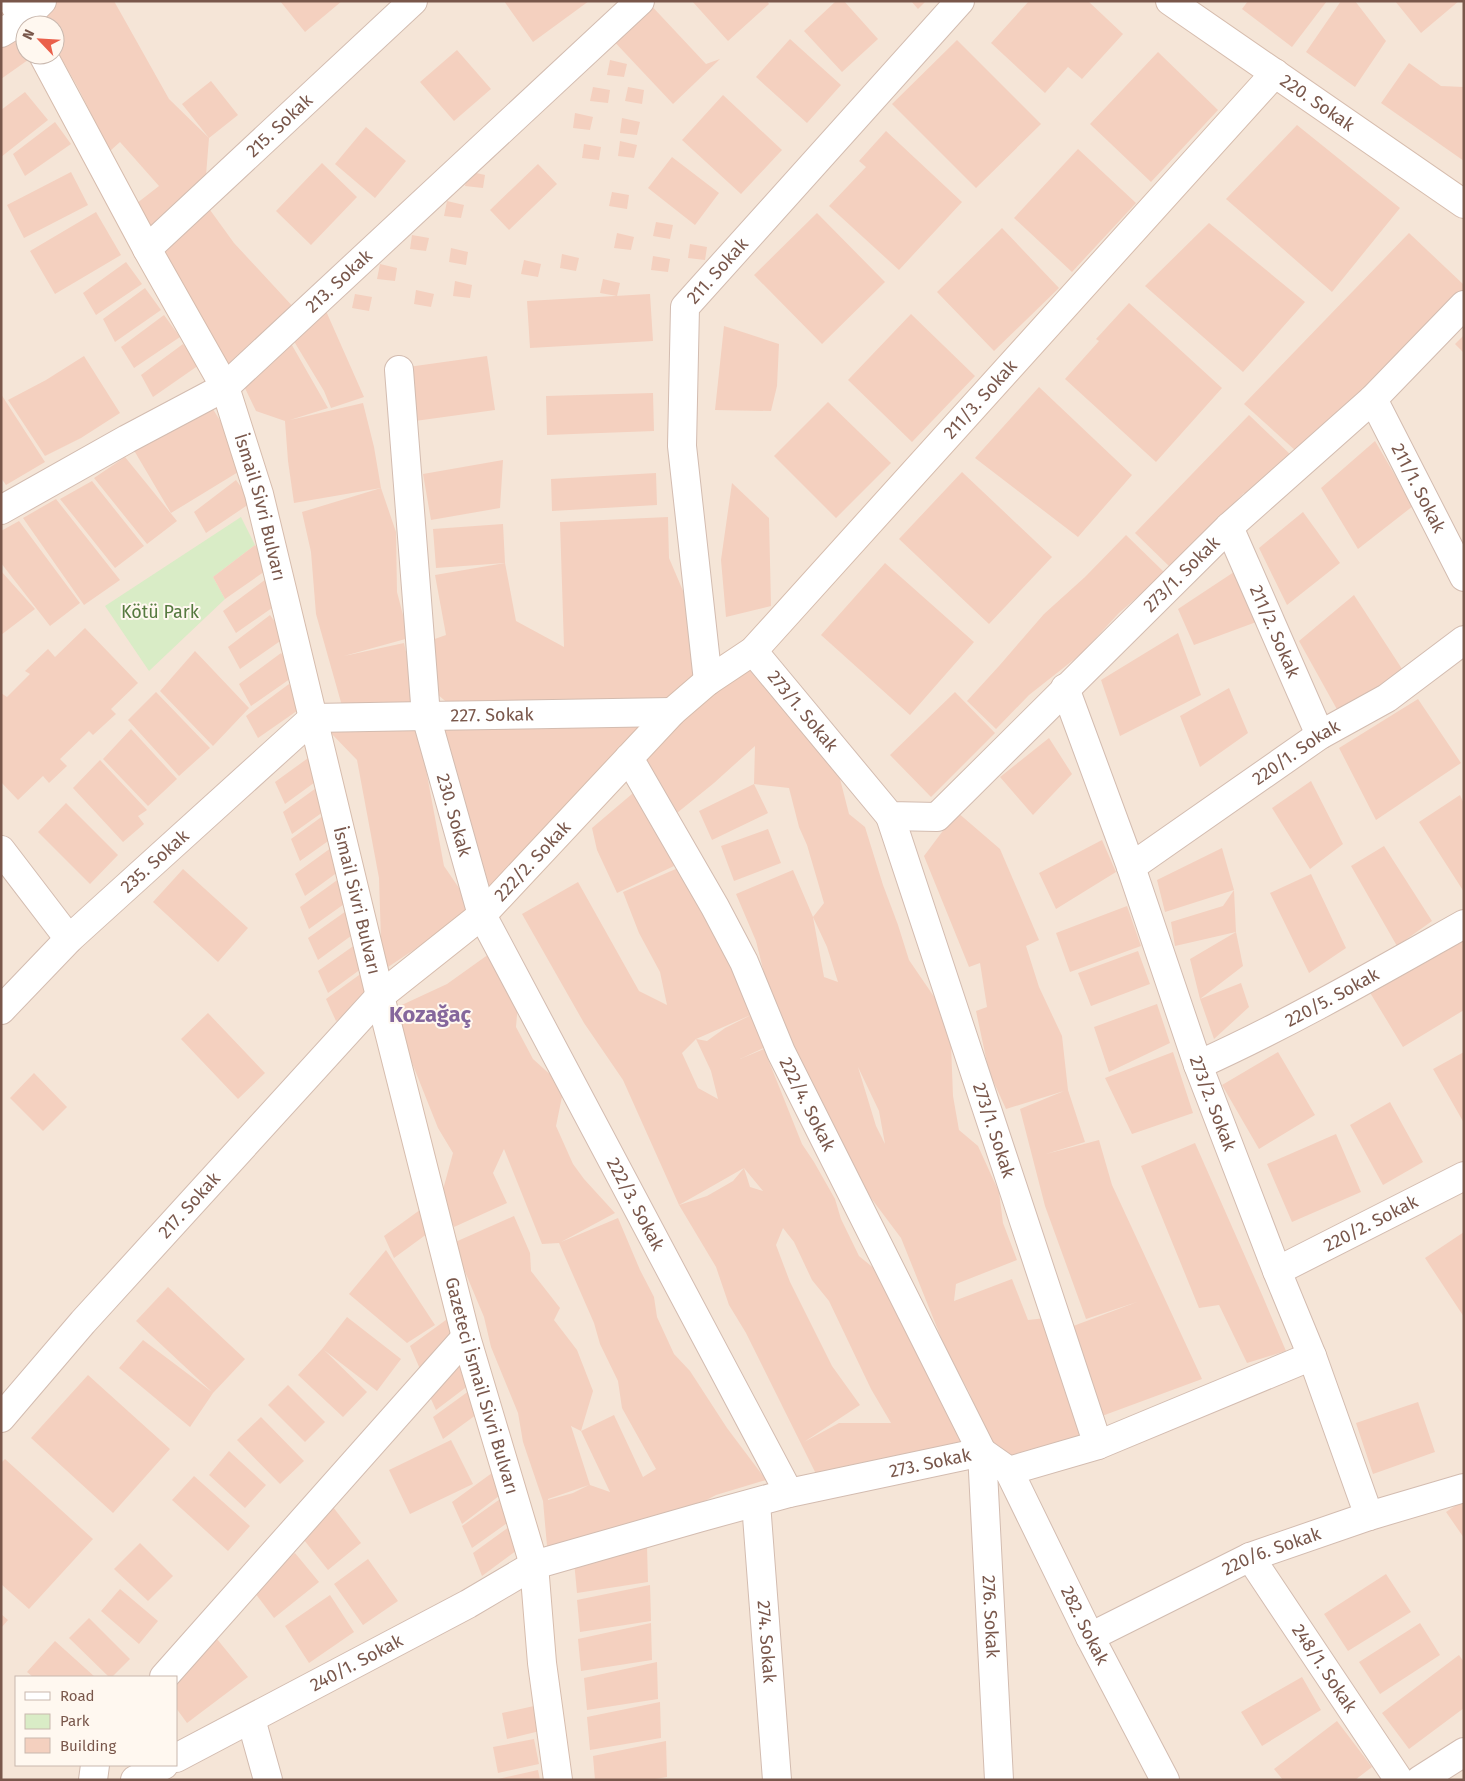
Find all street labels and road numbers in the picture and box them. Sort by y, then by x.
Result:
street label: 220. Sokak [1276,69,1359,136]
street label: 215. Sokak [242,89,318,162]
street label: 211. Sokak [682,233,753,308]
street label: 213. Sokak [301,244,377,317]
street label: 211/3. Sokak [939,355,1022,443]
street label: İsmail Sivri Bulvarı [230,431,291,583]
street label: 211/1. Sokak [1387,440,1451,537]
street label: 273/1. Sokak [1139,531,1225,617]
street label: 211/2. Sokak [1245,582,1305,682]
street label: 273/1. Sokak [763,666,843,757]
street label: 227. Sokak [450,703,534,727]
street label: 220/1. Sokak [1248,715,1345,790]
street label: 230. Sokak [432,771,476,860]
street label: 222/2. Sokak [490,816,576,906]
street label: 235. Sokak [116,824,194,898]
street label: İsmail Sivri Bulvarı [329,824,385,977]
street label: 220/5. Sokak [1281,963,1383,1032]
street label: 273/2. Sokak [1185,1053,1241,1155]
street label: 222/4. Sokak [774,1054,840,1156]
street label: 273/1. Sokak [968,1080,1020,1181]
street label: 222/3. Sokak [602,1154,669,1255]
street label: 217. Sokak [154,1167,225,1243]
street label: 220/2. Sokak [1320,1190,1422,1257]
street label: Gazeteci İsmail Sivri Bulvarı [440,1275,523,1497]
street label: 273. Sokak [887,1443,974,1482]
street label: 220/6. Sokak [1218,1522,1324,1580]
street label: 276. Sokak [977,1574,1004,1660]
street label: 282. Sokak [1056,1583,1114,1669]
street label: 274. Sokak [752,1599,781,1685]
street label: 248/1. Sokak [1287,1620,1362,1717]
street label: 240/1. Sokak [306,1629,407,1696]

